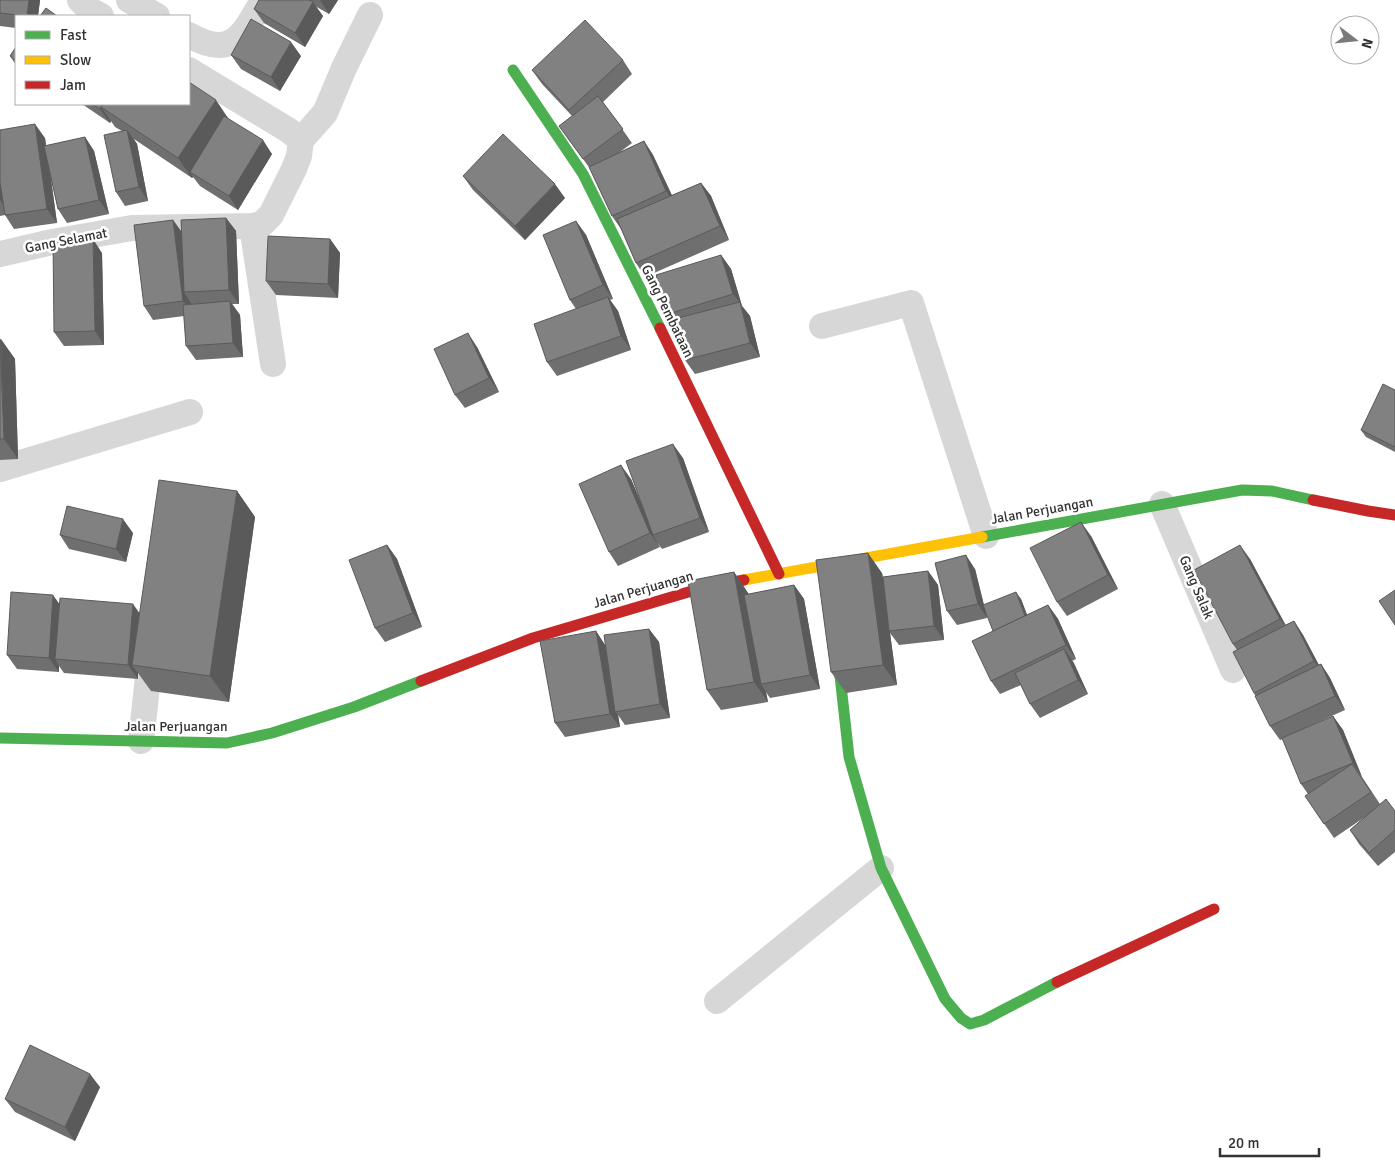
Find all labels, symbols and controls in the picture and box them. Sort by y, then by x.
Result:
legend [15,15,190,105]
north arrow [1330,15,1380,65]
text: Fast [60,26,87,44]
text: N [1358,36,1377,50]
text: Slow [60,51,91,69]
text: Jam [60,76,86,94]
street label: Gang Selamat [24,224,109,257]
street label: Gang Pembataan [638,262,697,360]
street label: Jalan Perjuangan [990,493,1094,528]
street label: Gang Salak [1176,553,1218,622]
street label: Jalan Perjuangan [591,567,695,612]
street label: Jalan Perjuangan [124,718,228,735]
scale bar [1220,1126,1319,1158]
text: 20 m [1228,1134,1259,1152]

